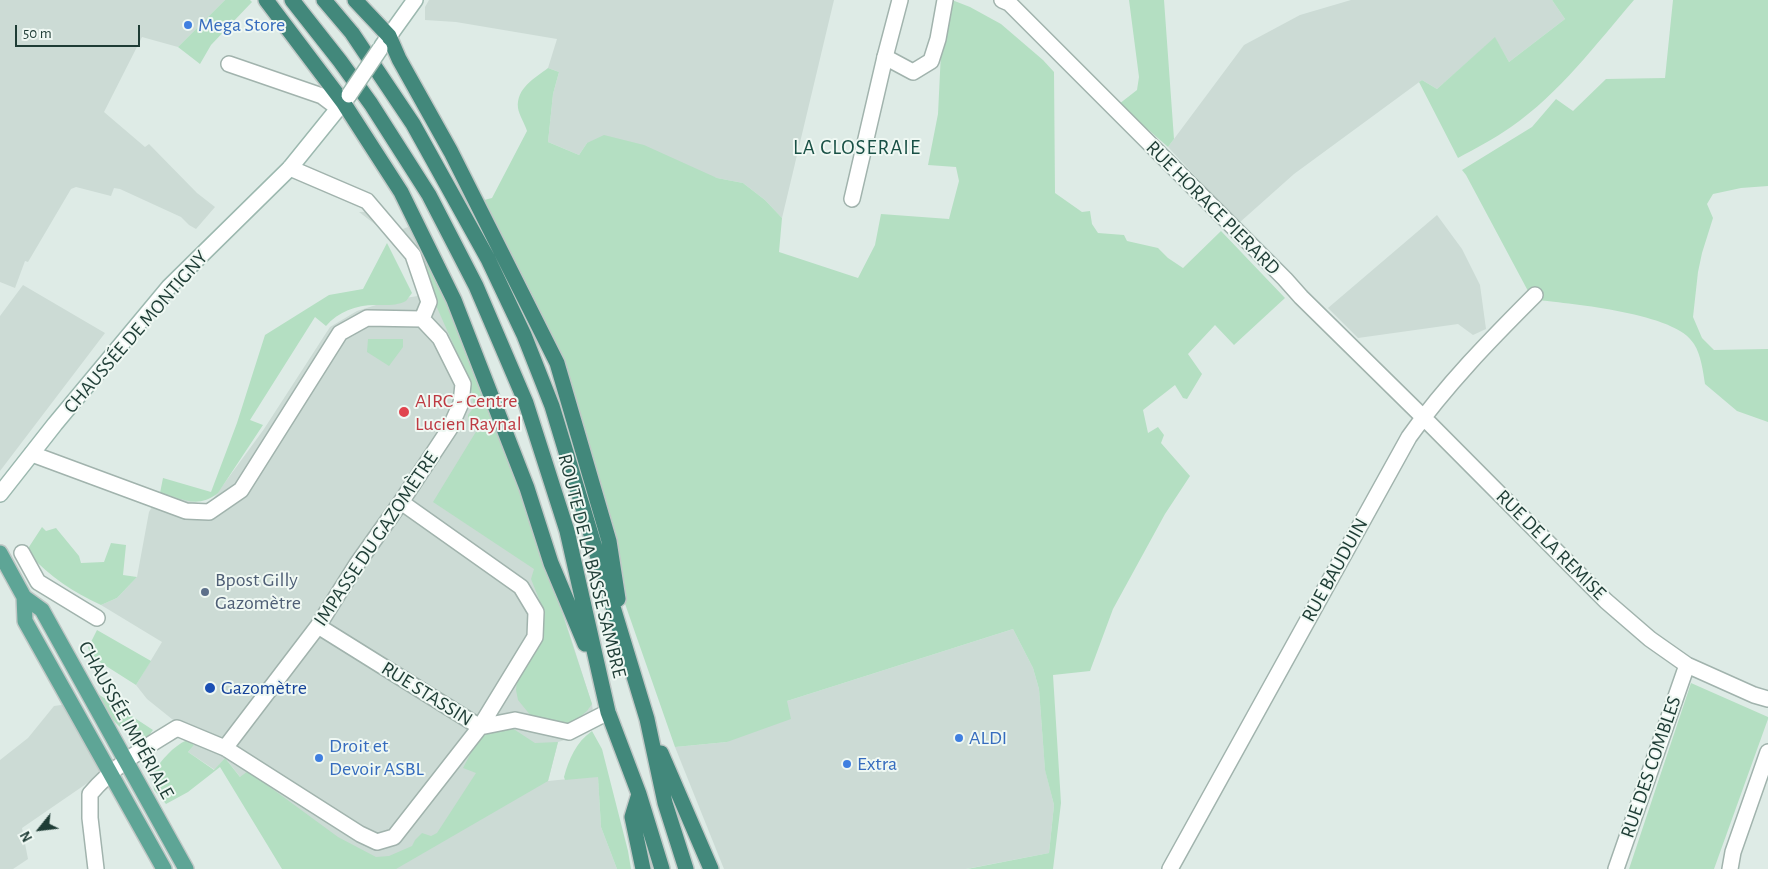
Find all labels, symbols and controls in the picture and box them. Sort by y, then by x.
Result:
place label: Mega Store [198,13,285,37]
scale bar [18,15,142,47]
marker: Mega Store [182,19,194,31]
text: 50 m [23,26,52,41]
district label: LA CLOSERAIE [791,135,923,161]
street label: RUE HORACE PIERARD [1141,136,1285,280]
street label: CHAUSSÉE DE MONTIGNY [59,246,213,418]
place label: AIRC - Centre Lucien Raynal [415,389,522,436]
marker: AIRC - Centre Lucien Raynal [397,405,411,419]
street label: IMPASSE DU GAZOMÈTRE [309,447,443,631]
street label: ROUTE DE LA BASSE SAMBRE [553,451,631,681]
street label: RUE DE LA REMISE [1491,485,1611,605]
street label: RUE BAUDUIN [1297,514,1373,626]
place label: Bpost Gilly Gazomètre [215,568,301,615]
marker: Bpost Gilly Gazomètre [199,586,211,598]
street label: CHAUSSÉE IMPÉRIALE [73,637,179,803]
street label: RUE STASSIN [377,656,477,732]
place label: Gazomètre [221,676,307,700]
marker: Gazomètre [203,681,217,695]
street label: RUE DES COMBLES [1615,693,1687,841]
place label: ALDI [969,726,1007,750]
marker: ALDI [953,732,965,744]
place label: Droit et Devoir ASBL [329,734,424,781]
marker: Droit et Devoir ASBL [313,752,325,764]
place label: Extra [857,752,897,776]
marker: Extra [841,758,853,770]
north arrow [15,804,65,854]
text: N [18,829,35,844]

